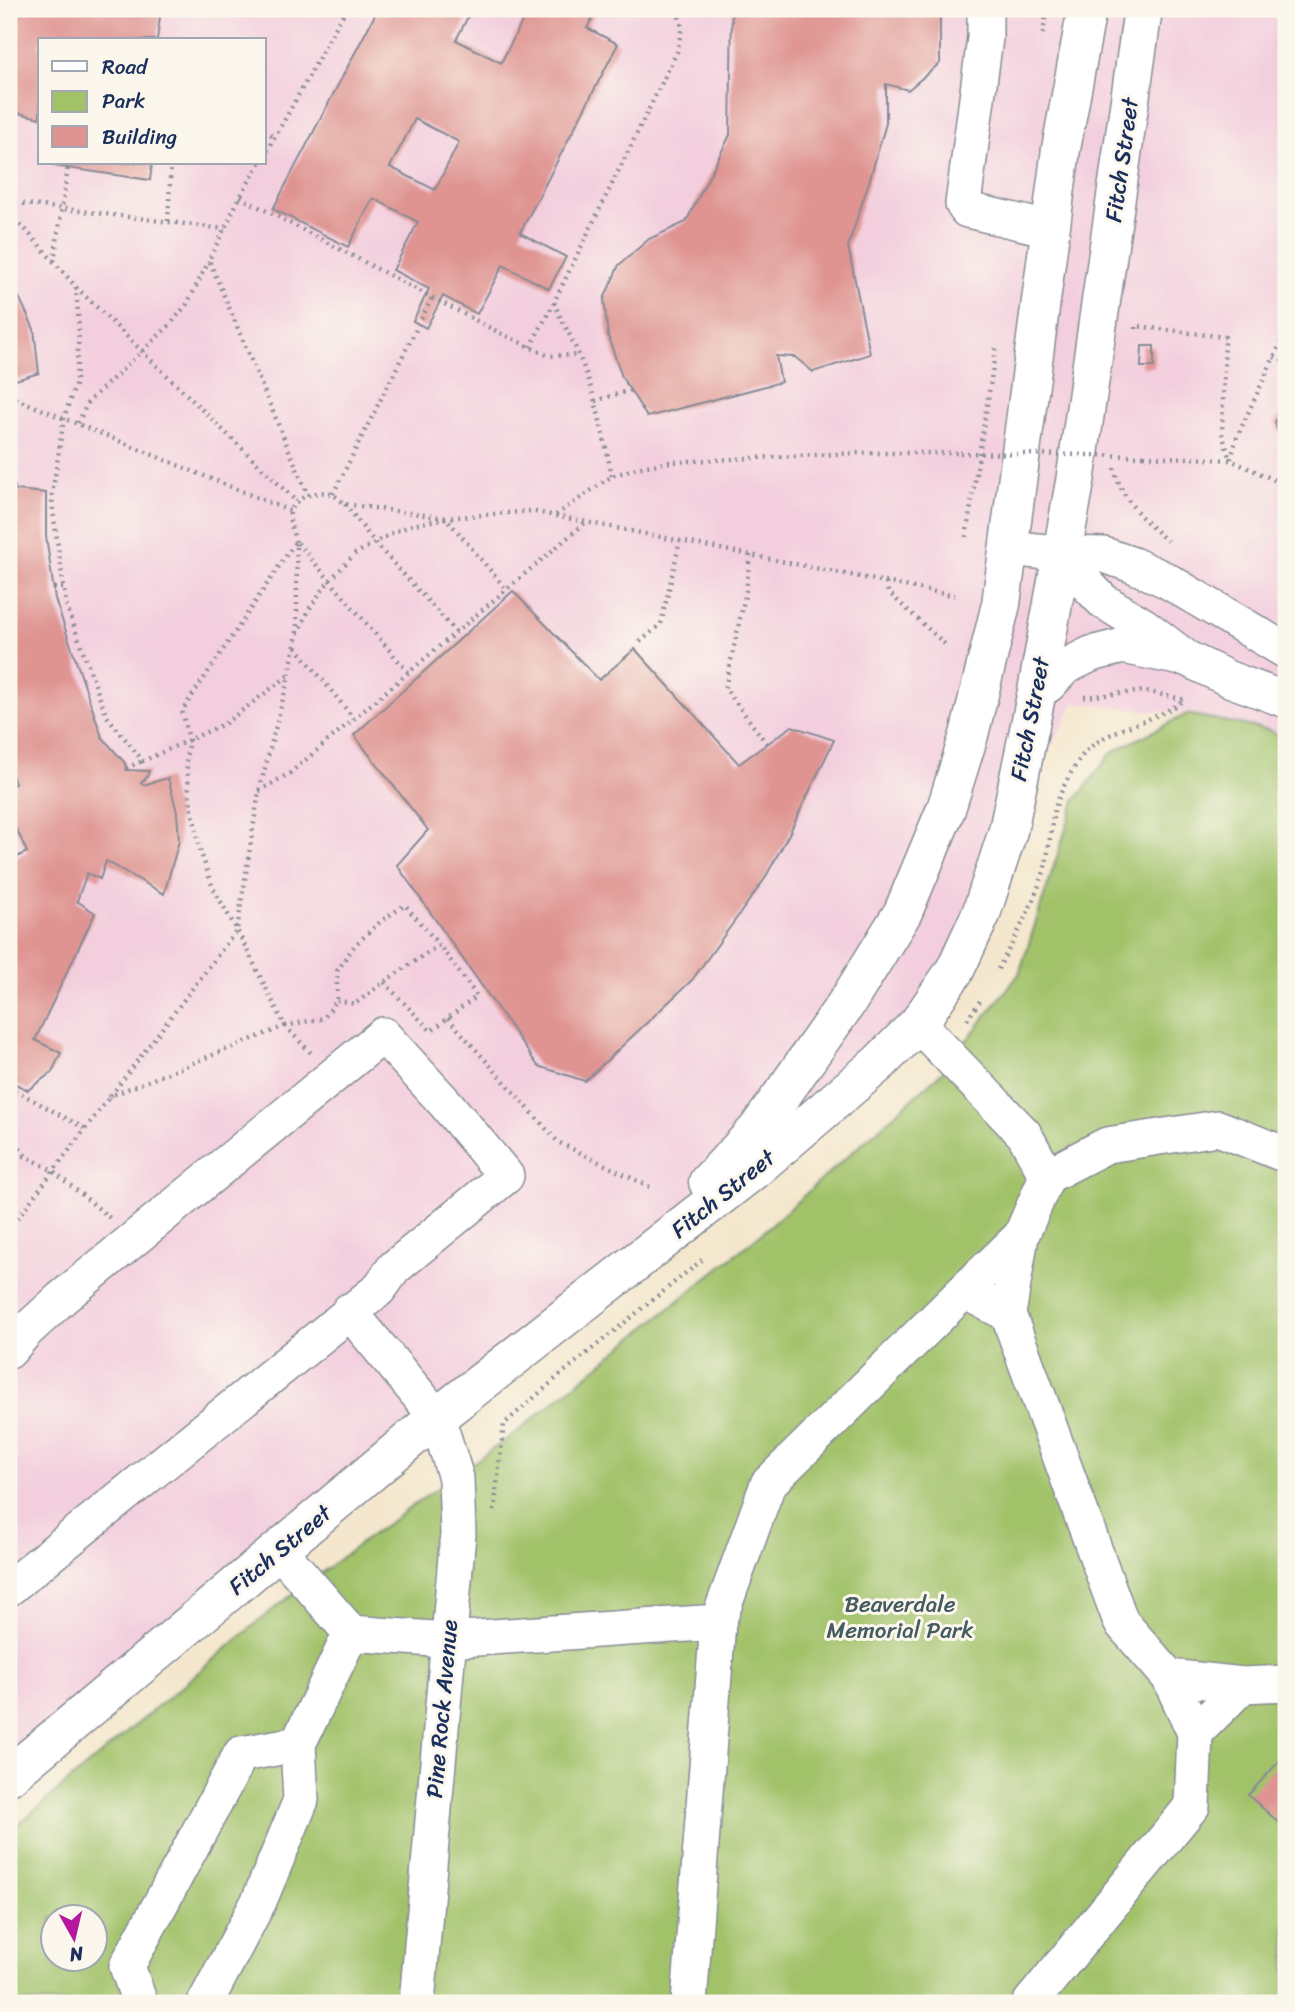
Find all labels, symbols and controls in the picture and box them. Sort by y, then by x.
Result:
legend [38,38,266,164]
text: Road [102,48,149,86]
text: Park [102,82,145,120]
street label: Fitch Street [1093,93,1151,225]
text: Building [102,118,178,156]
street label: Fitch Street [998,652,1062,784]
street label: Fitch Street [661,1138,786,1249]
street label: Fitch Street [219,1493,342,1606]
park label: Beaverdale Memorial Park [827,1584,973,1651]
street label: Pine Rock Avenue [414,1618,470,1800]
north arrow [38,1904,108,1974]
text: N [67,1937,86,1972]

